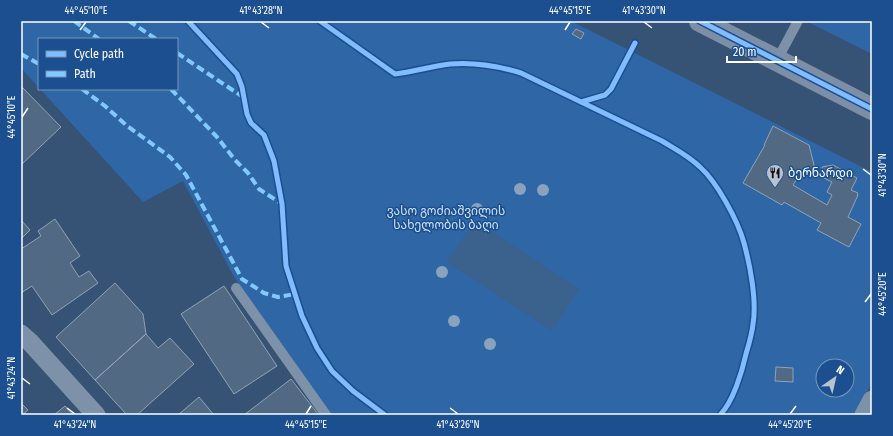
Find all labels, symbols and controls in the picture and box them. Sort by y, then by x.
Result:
text: 44°45'10"E [65,5,108,17]
text: 41°43'28"N [239,5,283,17]
text: 44°45'15"E [549,5,591,17]
text: 41°43'30"N [622,5,666,17]
legend [38,38,178,90]
scale bar [727,38,796,64]
text: 20 m [733,45,757,59]
text: Cycle path [74,47,124,61]
text: Path [74,67,96,81]
text: 44°45'10"E [6,95,18,138]
text: 41°43'30"N [877,153,889,197]
restaurant icon: ბერნარდი [765,163,785,188]
place label: ბერნარდი [788,166,853,181]
park label: ვასო გოძიაშვილის სახელობის ბაღი [387,204,505,233]
text: 44°45'20"E [877,272,889,316]
text: 41°43'24"N [6,357,18,399]
north arrow [815,358,855,398]
text: N [834,363,847,377]
text: 41°43'24"N [54,419,96,431]
text: 44°45'15"E [285,419,327,431]
text: 41°43'26"N [436,419,480,431]
text: 44°45'20"E [768,419,812,431]

